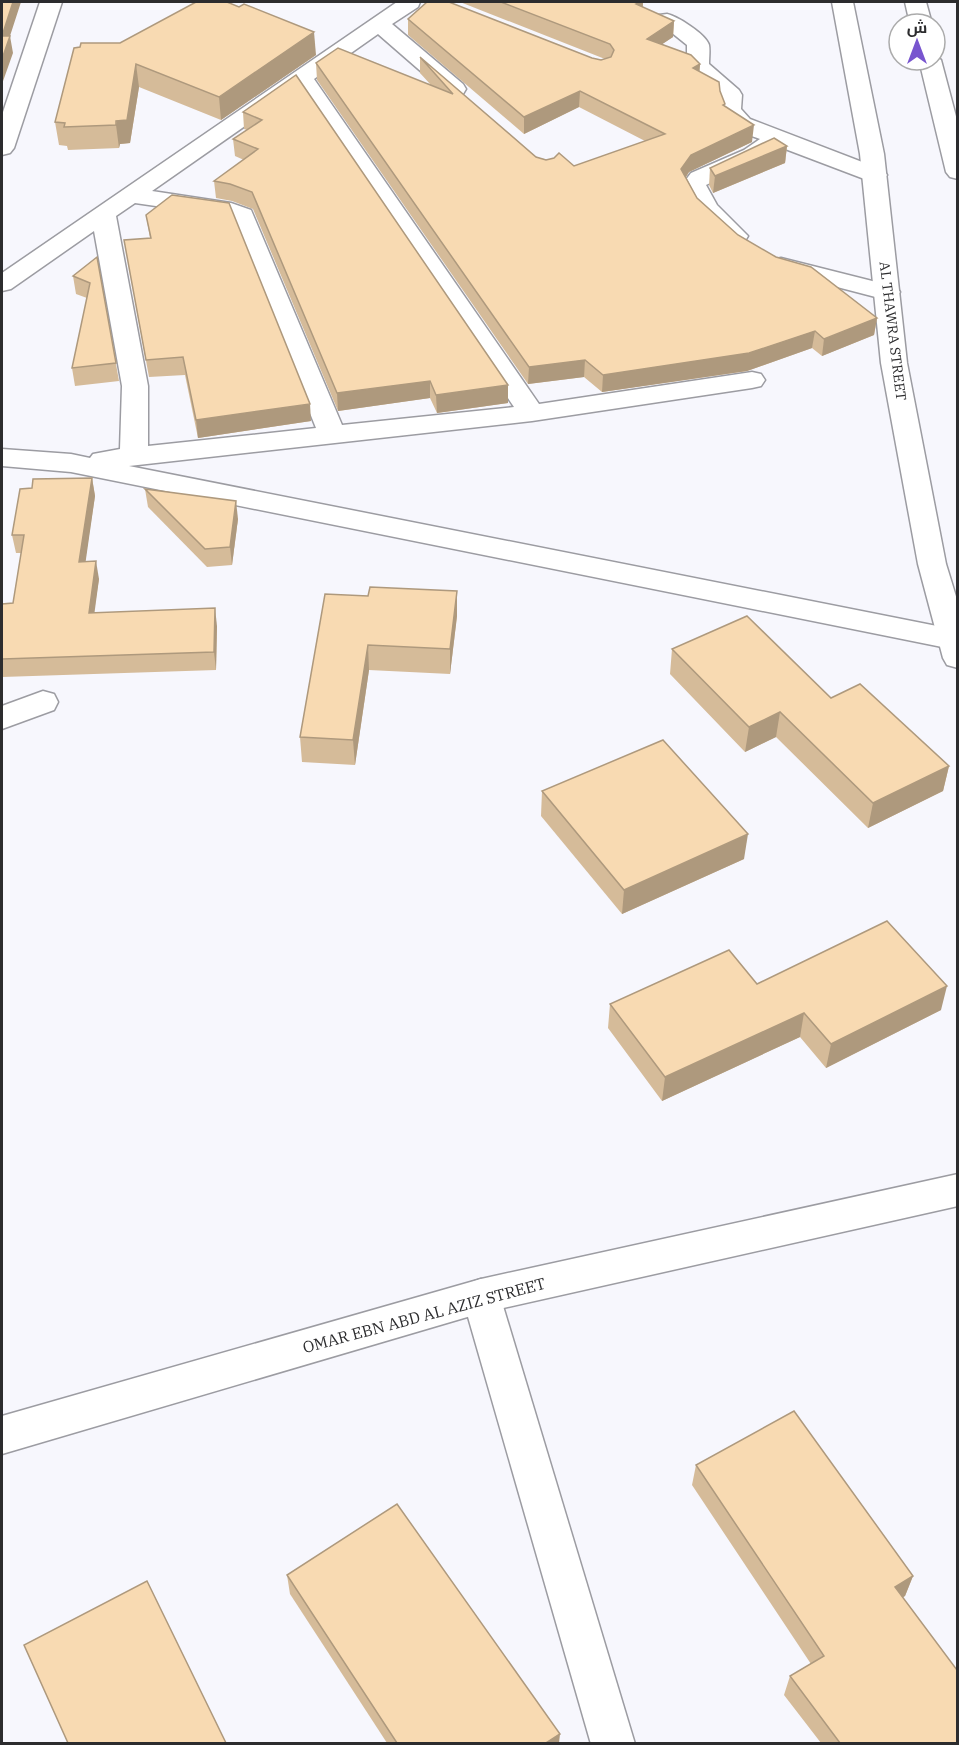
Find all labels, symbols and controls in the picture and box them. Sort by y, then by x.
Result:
north arrow [887,12,947,72]
text: ش [907,17,927,37]
street label: AL THAWRA STREET [876,260,910,402]
street label: OMAR EBN ABD AL AZIZ STREET [300,1273,548,1357]

